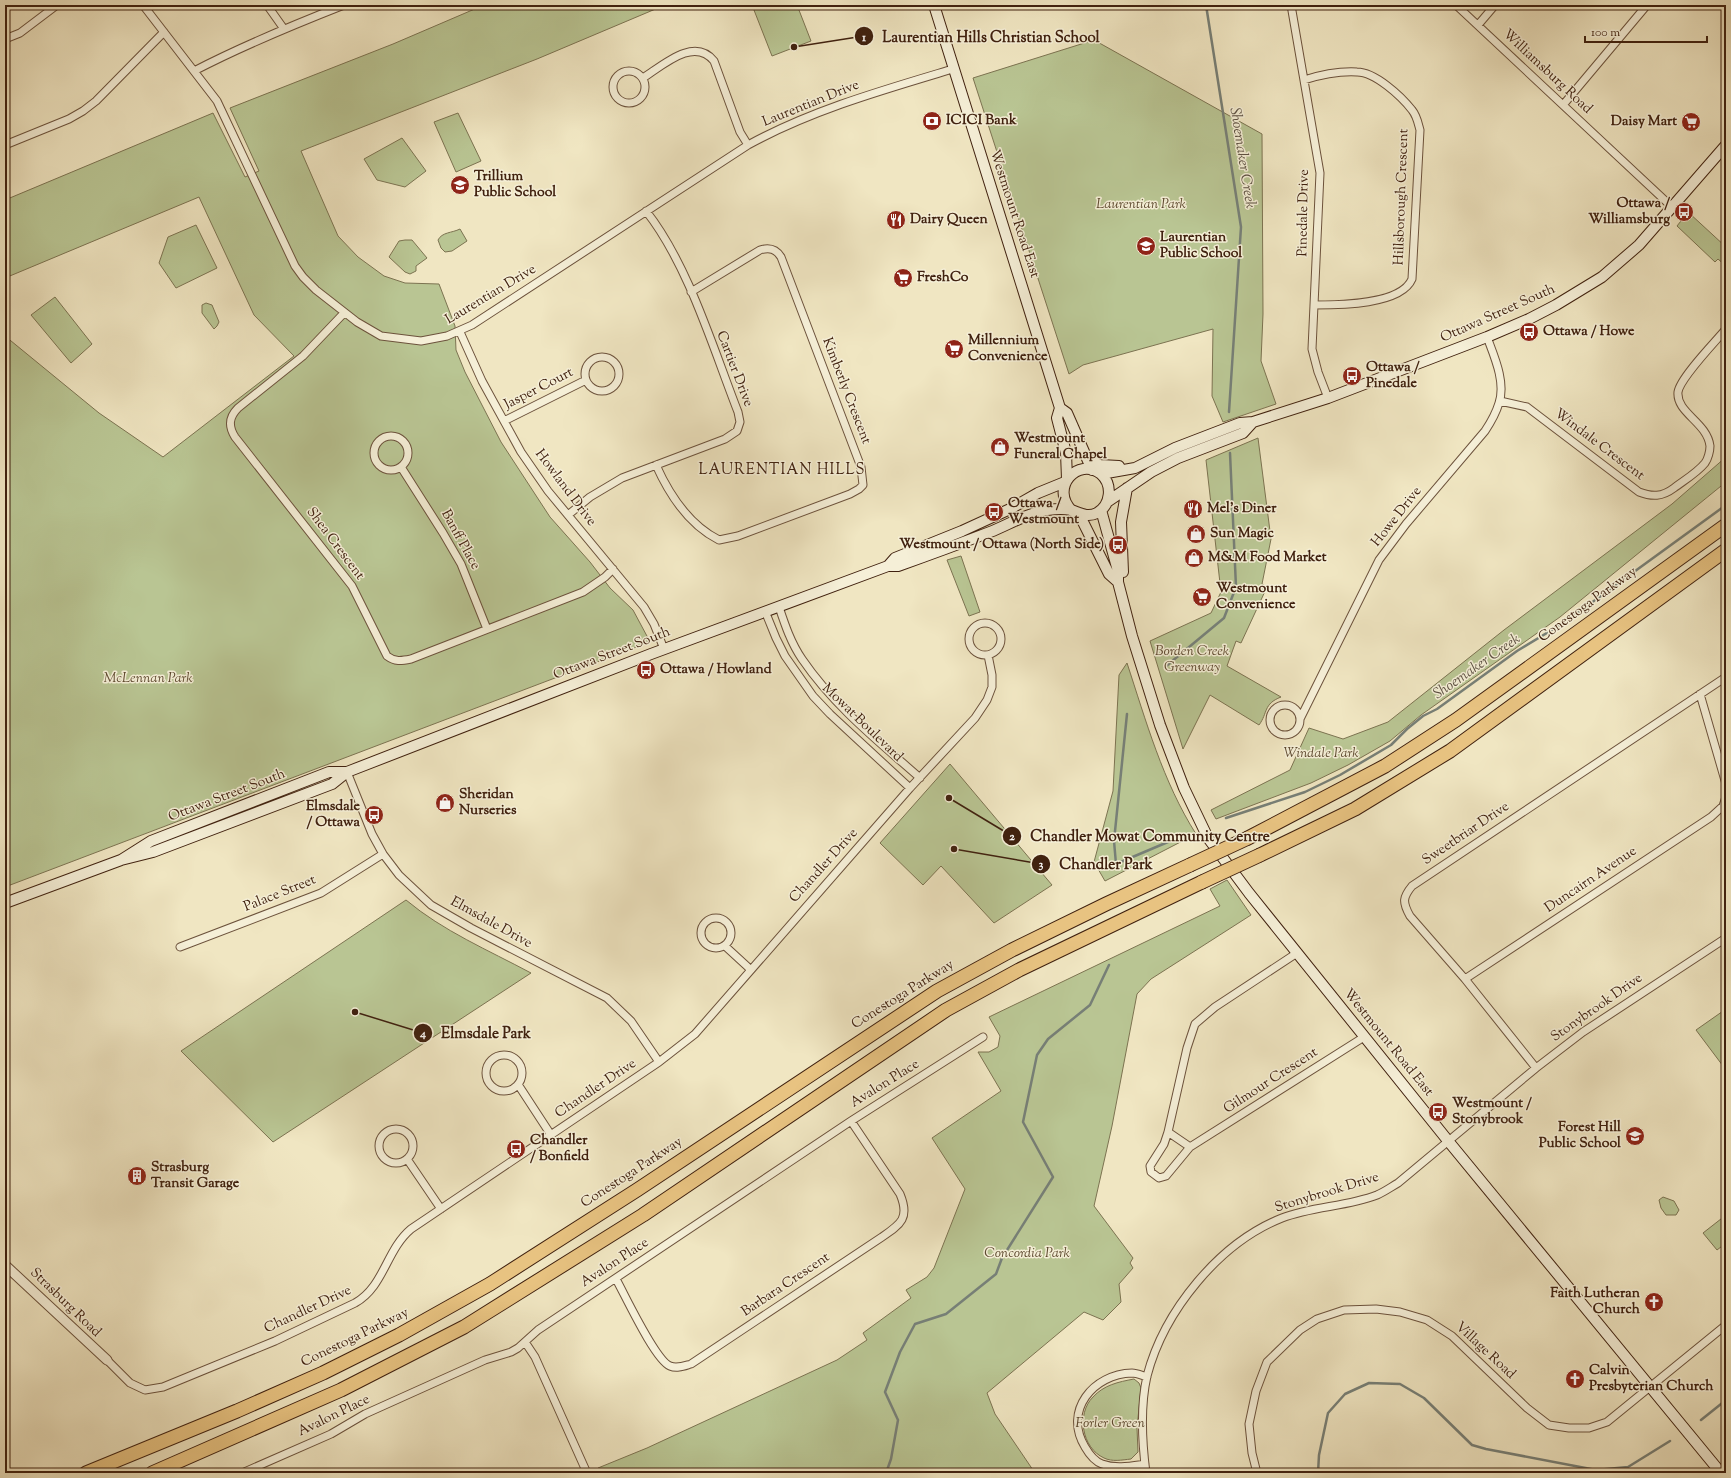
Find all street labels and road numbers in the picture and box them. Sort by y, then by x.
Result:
street label: Williamsburg Road [1498,25,1596,119]
street label: Laurentian Drive [760,75,862,133]
street label: Hillsborough Crescent [1390,128,1414,266]
street label: Westmount Road East [984,147,1044,281]
street label: Pinedale Drive [1293,169,1315,257]
street label: Laurentian Drive [442,260,540,330]
street label: Ottawa Street South [1437,280,1559,348]
street label: Cartier Drive [710,328,758,410]
street label: Kimberly Crescent [816,335,876,447]
street label: Jasper Court [500,363,577,415]
street label: Windale Crescent [1550,404,1649,486]
street label: Howland Drive [529,445,601,531]
street label: Howe Drive [1367,483,1427,551]
street label: Shea Crescent [301,503,369,585]
street label: Banff Place [435,506,485,574]
street label: Conestoga Parkway [1535,562,1641,648]
street label: Ottawa Street South [551,622,673,686]
street label: Mowat Boulevard [817,679,907,767]
street label: Ottawa Street South [166,764,288,828]
street label: Sweetbriar Drive [1419,797,1513,871]
street label: Chandler Drive [785,824,863,908]
street label: Duncairn Avenue [1541,842,1641,918]
street label: Palace Street [241,870,319,918]
street label: Elmsdale Drive [446,892,536,954]
street label: Conestoga Parkway [848,955,958,1035]
street label: Stonybrook Drive [1547,969,1647,1047]
street label: Westmount Road East [1338,985,1438,1101]
street label: Gilmour Crescent [1220,1043,1322,1119]
street label: Chandler Drive [551,1054,641,1124]
street label: Avalon Place [847,1055,923,1113]
street label: Conestoga Parkway [577,1133,687,1213]
street label: Stonybrook Drive [1272,1168,1382,1218]
street label: Avalon Place [577,1233,653,1293]
street label: Barbara Crescent [738,1248,834,1322]
street label: Strasburg Road [25,1264,105,1342]
street label: Chandler Drive [261,1281,355,1339]
street label: Conestoga Parkway [298,1303,412,1373]
street label: Village Road [1450,1318,1520,1384]
street label: Avalon Place [295,1390,373,1442]

